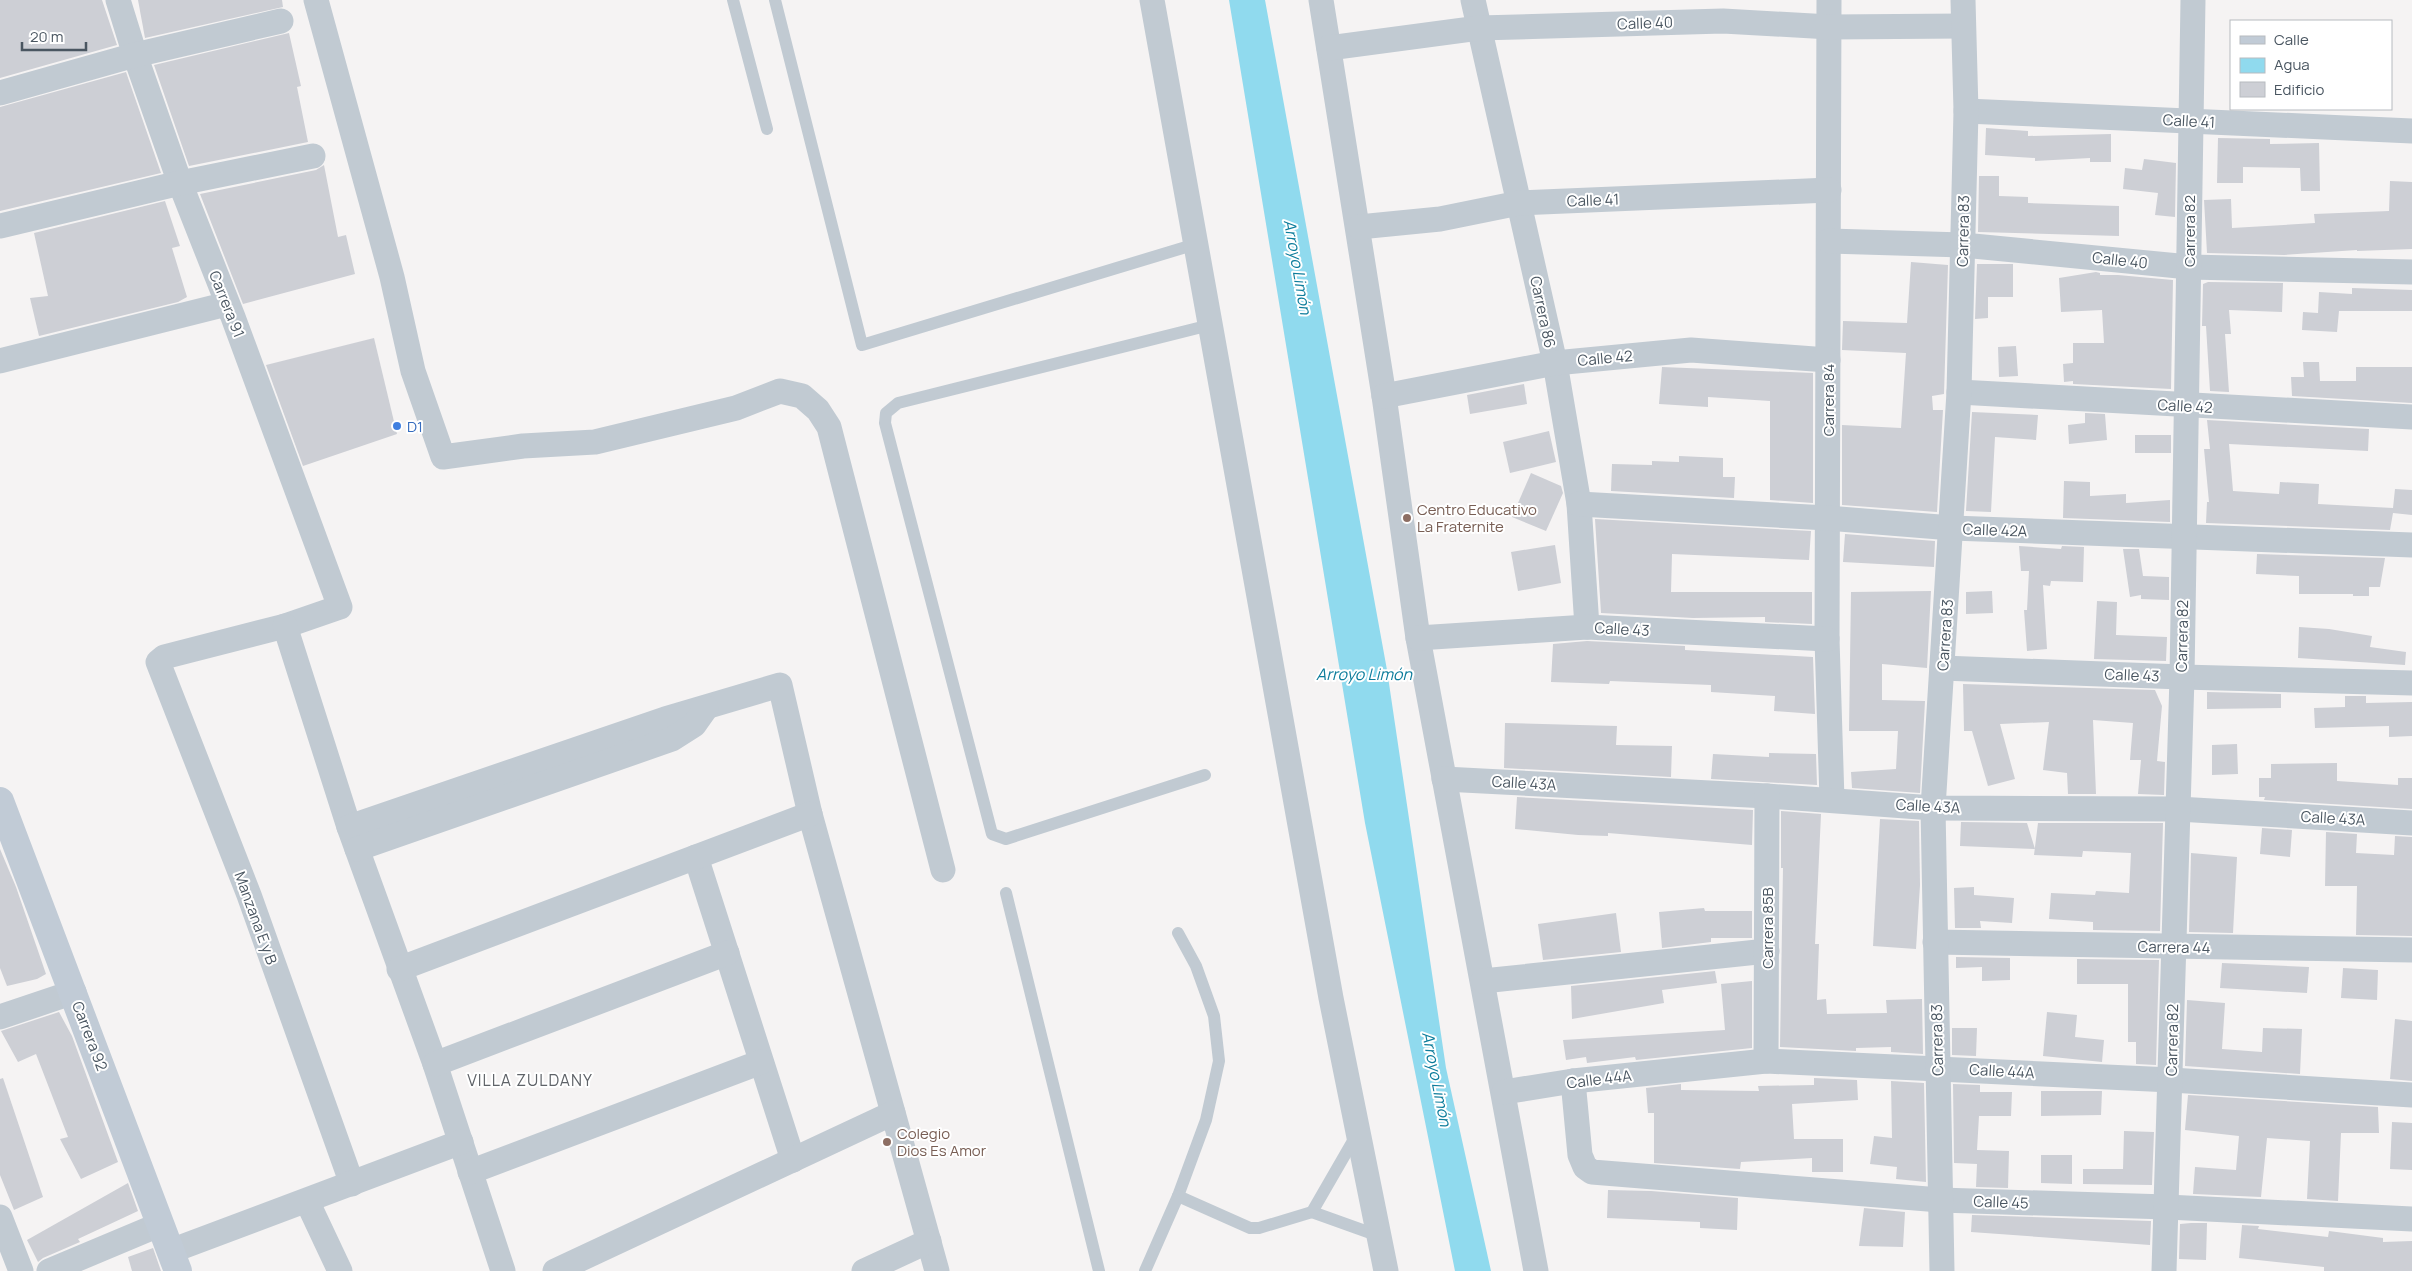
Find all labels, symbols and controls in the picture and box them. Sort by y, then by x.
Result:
street label: Calle 40 [1617,12,1673,34]
scale bar [22,20,86,52]
legend [2230,20,2392,110]
text: 20 m [30,26,63,47]
text: Calle [2274,29,2309,50]
text: Agua [2274,54,2310,75]
text: Edificio [2274,79,2325,100]
street label: Calle 41 [2162,109,2216,133]
street label: Calle 41 [1566,189,1620,211]
street label: Carrera 83 [1952,195,1974,267]
street label: Carrera 82 [2179,195,2200,267]
water label: Arroyo Limón [1279,218,1317,317]
street label: Calle 40 [2091,247,2149,273]
street label: Carrera 91 [204,268,250,340]
street label: Carrera 86 [1525,274,1561,350]
street label: Calle 42 [1577,345,1633,371]
street label: Carrera 84 [1818,364,1839,436]
street label: Calle 42 [2157,394,2213,418]
place label: D1 [407,416,423,437]
marker: D1 [391,420,403,432]
place label: Centro Educativo La Fraternite [1417,499,1537,537]
marker: Centro Educativo La Fraternite [1401,512,1413,524]
street label: Calle 42A [1962,518,2028,542]
street label: Carrera 83 [1932,598,1958,672]
street label: Carrera 82 [2171,600,2193,672]
street label: Calle 43 [1594,617,1650,641]
water label: Arroyo Limón [1316,663,1412,685]
street label: Calle 43 [2104,664,2160,686]
street label: Calle 43A [1491,771,1557,795]
street label: Calle 43A [1895,794,1961,818]
street label: Calle 43A [2300,806,2366,830]
street label: Manzana E y B [229,869,283,967]
street label: Carrera 85B [1757,887,1778,969]
street label: Carrera 44 [2137,936,2211,958]
street label: Carrera 92 [67,998,113,1074]
street label: Carrera 83 [1926,1004,1948,1076]
street label: Carrera 82 [2161,1004,2183,1076]
water label: Arroyo Limón [1417,1030,1457,1129]
street label: Calle 44A [1969,1059,2036,1083]
street label: Calle 44A [1565,1065,1633,1093]
district label: VILLA ZULDANY [467,1069,593,1091]
place label: Colegio Dios Es Amor [897,1123,987,1161]
marker: Colegio Dios Es Amor [881,1136,893,1148]
street label: Calle 45 [1973,1191,2029,1213]

